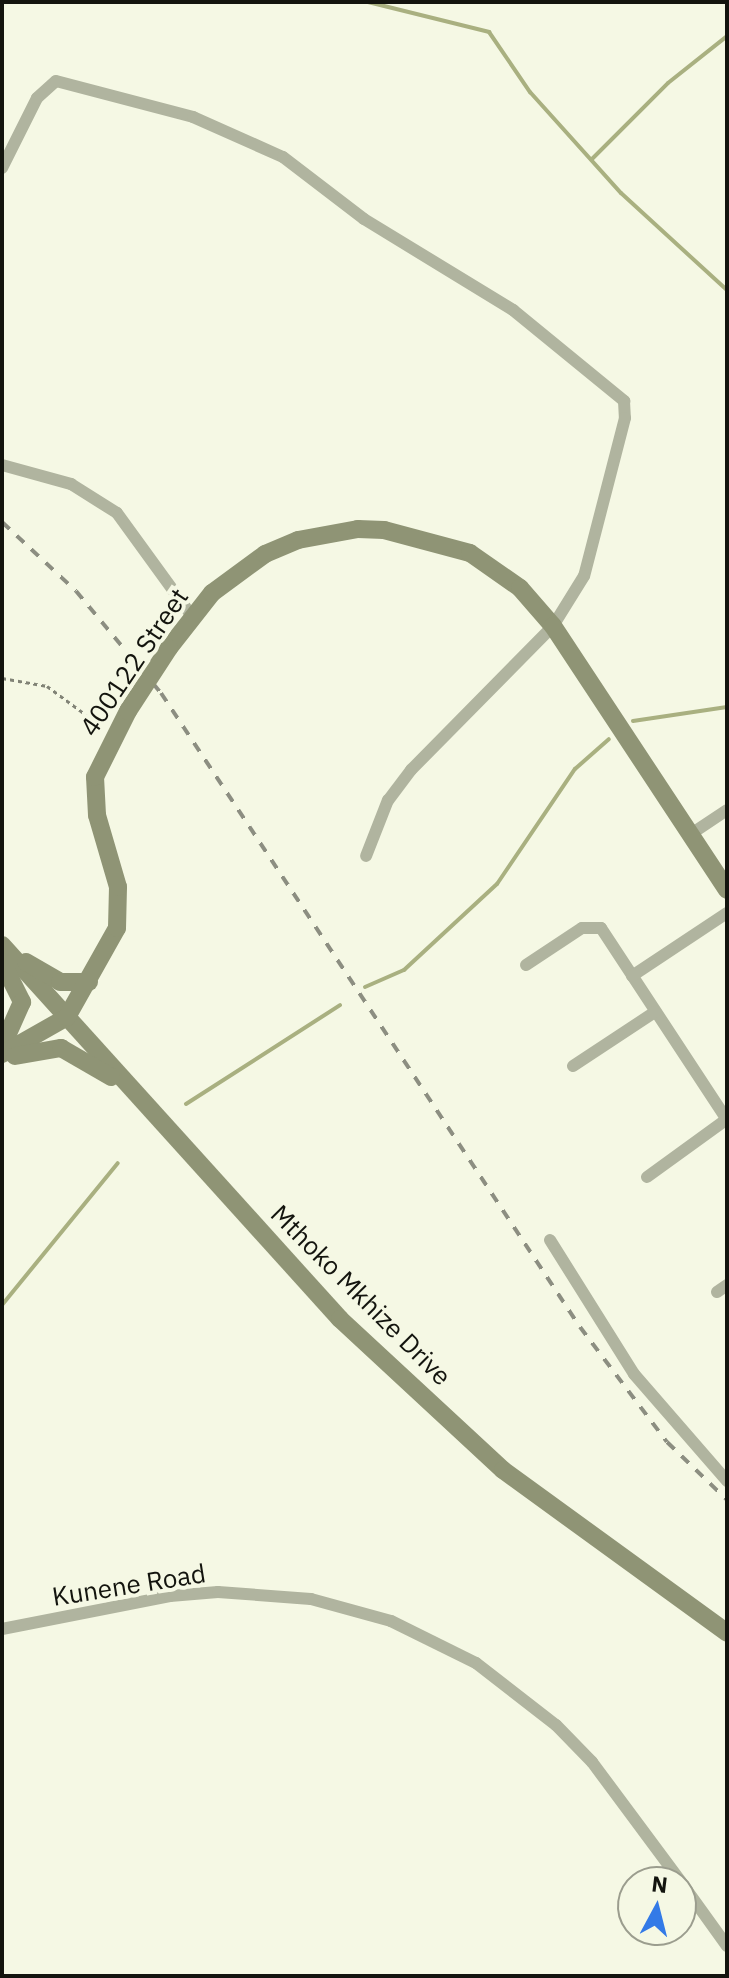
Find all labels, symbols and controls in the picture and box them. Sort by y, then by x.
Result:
street label: 400122 Street [73,582,195,742]
street label: Mthoko Mkhize Drive [264,1198,458,1392]
street label: Kunene Road [50,1557,208,1613]
north arrow [617,1866,697,1946]
text: N [650,1868,669,1899]

